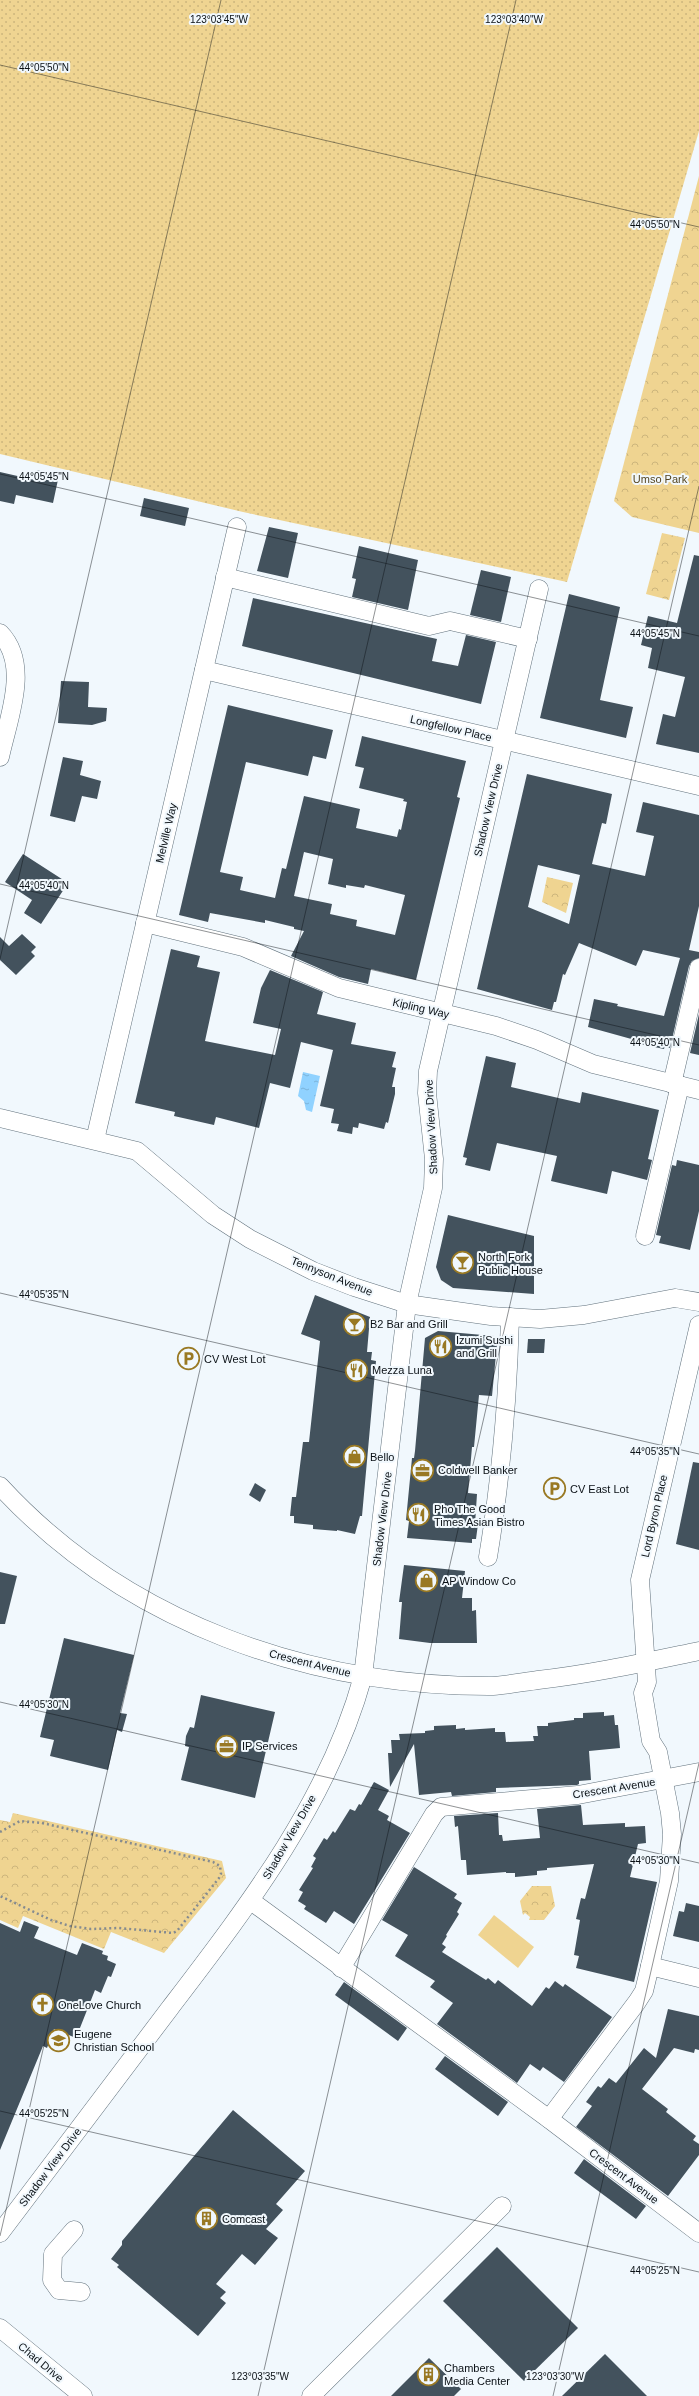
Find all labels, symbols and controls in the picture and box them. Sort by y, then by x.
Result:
text: 123°03'45"W [190,14,248,25]
text: 123°03'40"W [485,14,543,25]
text: 44°05'50"N [19,62,69,73]
text: 44°05'50"N [630,219,680,230]
text: 44°05'45"N [19,471,69,482]
park label: Umso Park [633,473,688,485]
text: 44°05'45"N [630,628,680,639]
street label: Longfellow Place [409,713,493,743]
street label: Shadow View Drive [471,762,505,858]
street label: Melville Way [153,801,179,864]
text: 44°05'40"N [19,880,69,891]
street label: Kipling Way [392,996,451,1020]
text: 44°05'40"N [630,1037,680,1048]
street label: Shadow View Drive [423,1079,439,1175]
bar icon: North Fork Public House [450,1250,476,1276]
place label: North Fork Public House [478,1251,543,1276]
street label: Tennyson Avenue [290,1254,374,1298]
text: 44°05'35"N [19,1289,69,1300]
bar icon: B2 Bar and Grill [342,1311,368,1337]
place label: B2 Bar and Grill [370,1318,448,1330]
restaurant icon: Izumi Sushi and Grill [427,1333,453,1359]
place label: Izumi Sushi and Grill [456,1334,513,1359]
parking icon: CV West Lot [175,1346,201,1372]
place label: CV West Lot [204,1353,266,1365]
restaurant icon: Mezza Luna [344,1357,370,1383]
place label: Mezza Luna [372,1364,433,1376]
shop icon: Bello [342,1444,368,1470]
text: 44°05'35"N [630,1446,680,1457]
place label: Bello [370,1451,394,1463]
office icon: Coldwell Banker [409,1457,435,1483]
place label: Coldwell Banker [438,1464,518,1476]
street label: Shadow View Drive [370,1471,394,1567]
street label: Lord Byron Place [639,1474,669,1558]
parking icon: CV East Lot [542,1476,568,1502]
place label: CV East Lot [570,1483,629,1495]
restaurant icon: Pho The Good Times Asian Bistro [406,1502,432,1528]
place label: Pho The Good Times Asian Bistro [434,1503,525,1528]
shop icon: AP Window Co [413,1568,439,1594]
place label: AP Window Co [442,1575,516,1587]
street label: Crescent Avenue [268,1647,352,1679]
text: 44°05'30"N [19,1699,69,1710]
office icon: IP Services [214,1733,240,1759]
place label: IP Services [242,1740,298,1752]
street label: Crescent Avenue [572,1776,656,1800]
street label: Shadow View Drive [260,1793,318,1881]
text: 44°05'30"N [630,1855,680,1866]
church icon: OneLove Church [29,1992,55,2018]
place label: OneLove Church [58,1999,141,2011]
school or university icon: Eugene Christian School [46,2027,72,2053]
place label: Eugene Christian School [74,2028,154,2053]
text: 44°05'25"N [19,2108,69,2119]
street label: Shadow View Drive [17,2125,83,2209]
street label: Crescent Avenue [587,2146,661,2206]
building icon: Comcast [194,2206,220,2232]
place label: Comcast [222,2213,265,2225]
text: 44°05'25"N [630,2265,680,2276]
street label: Chad Drive [16,2340,66,2384]
building icon: Chambers Media Center [416,2361,442,2387]
place label: Chambers Media Center [444,2362,510,2387]
text: 123°03'35"W [231,2371,289,2382]
text: 123°03'30"W [526,2371,584,2382]

